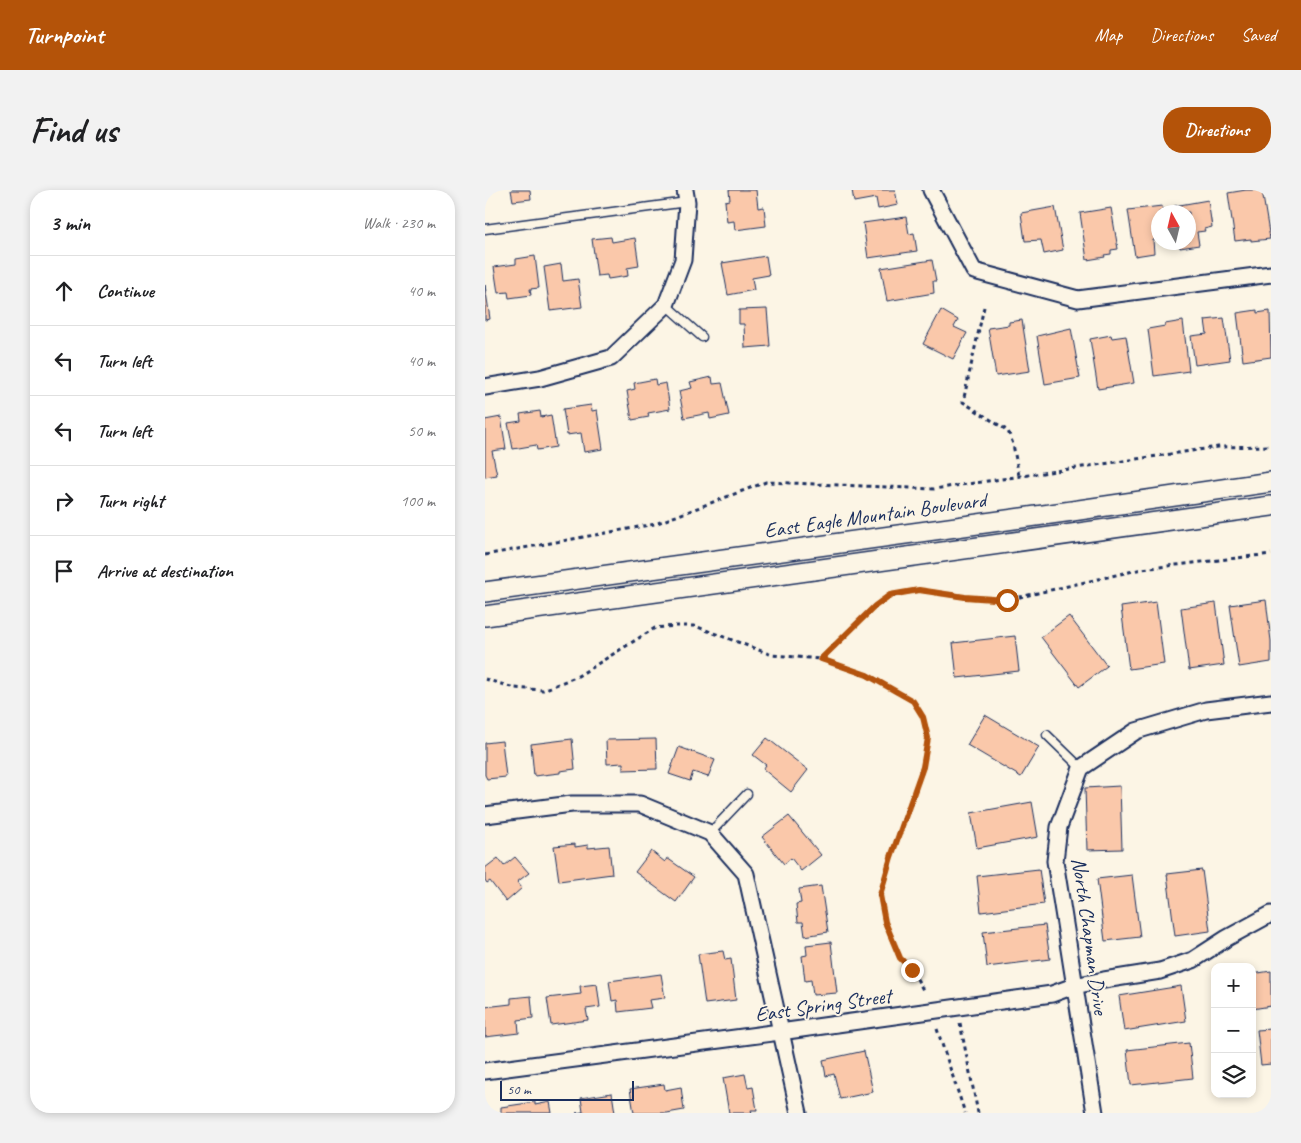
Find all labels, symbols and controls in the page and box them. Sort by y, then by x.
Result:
text: Turnpoint [25,20,104,50]
text: Map [1095,24,1122,46]
text: Directions [1150,24,1213,46]
text: Saved [1241,24,1276,46]
button: Directions [1163,107,1271,153]
text: Find us [30,108,117,153]
north arrow [1151,205,1196,250]
text: 3 min [50,210,90,236]
text: Walk · 230 m [363,213,435,233]
icon: ahead [50,277,78,305]
text: Continue [97,279,154,303]
text: 40 m [408,281,435,301]
icon: left [50,347,78,375]
text: Turn left [97,349,152,373]
text: 40 m [408,351,435,371]
icon: left [50,417,78,445]
text: Turn left [97,419,152,443]
text: 50 m [408,421,435,441]
street label: East Eagle Mountain Boulevard [763,486,991,543]
icon: right [50,487,78,515]
text: Turn right [97,489,164,513]
text: 100 m [401,491,435,511]
icon: arrive [50,557,78,585]
text: Arrive at destination [97,559,233,583]
route start [996,589,1019,612]
street label: North Chapman Drive [1066,856,1114,1018]
route end [901,959,924,982]
map controls [1211,963,1256,1098]
button: + [1211,963,1256,1008]
street label: East Spring Street [753,982,896,1027]
button: − [1211,1008,1256,1053]
button: layers [1211,1053,1256,1098]
scale bar [500,1078,634,1101]
text: 50 m [507,1081,531,1098]

